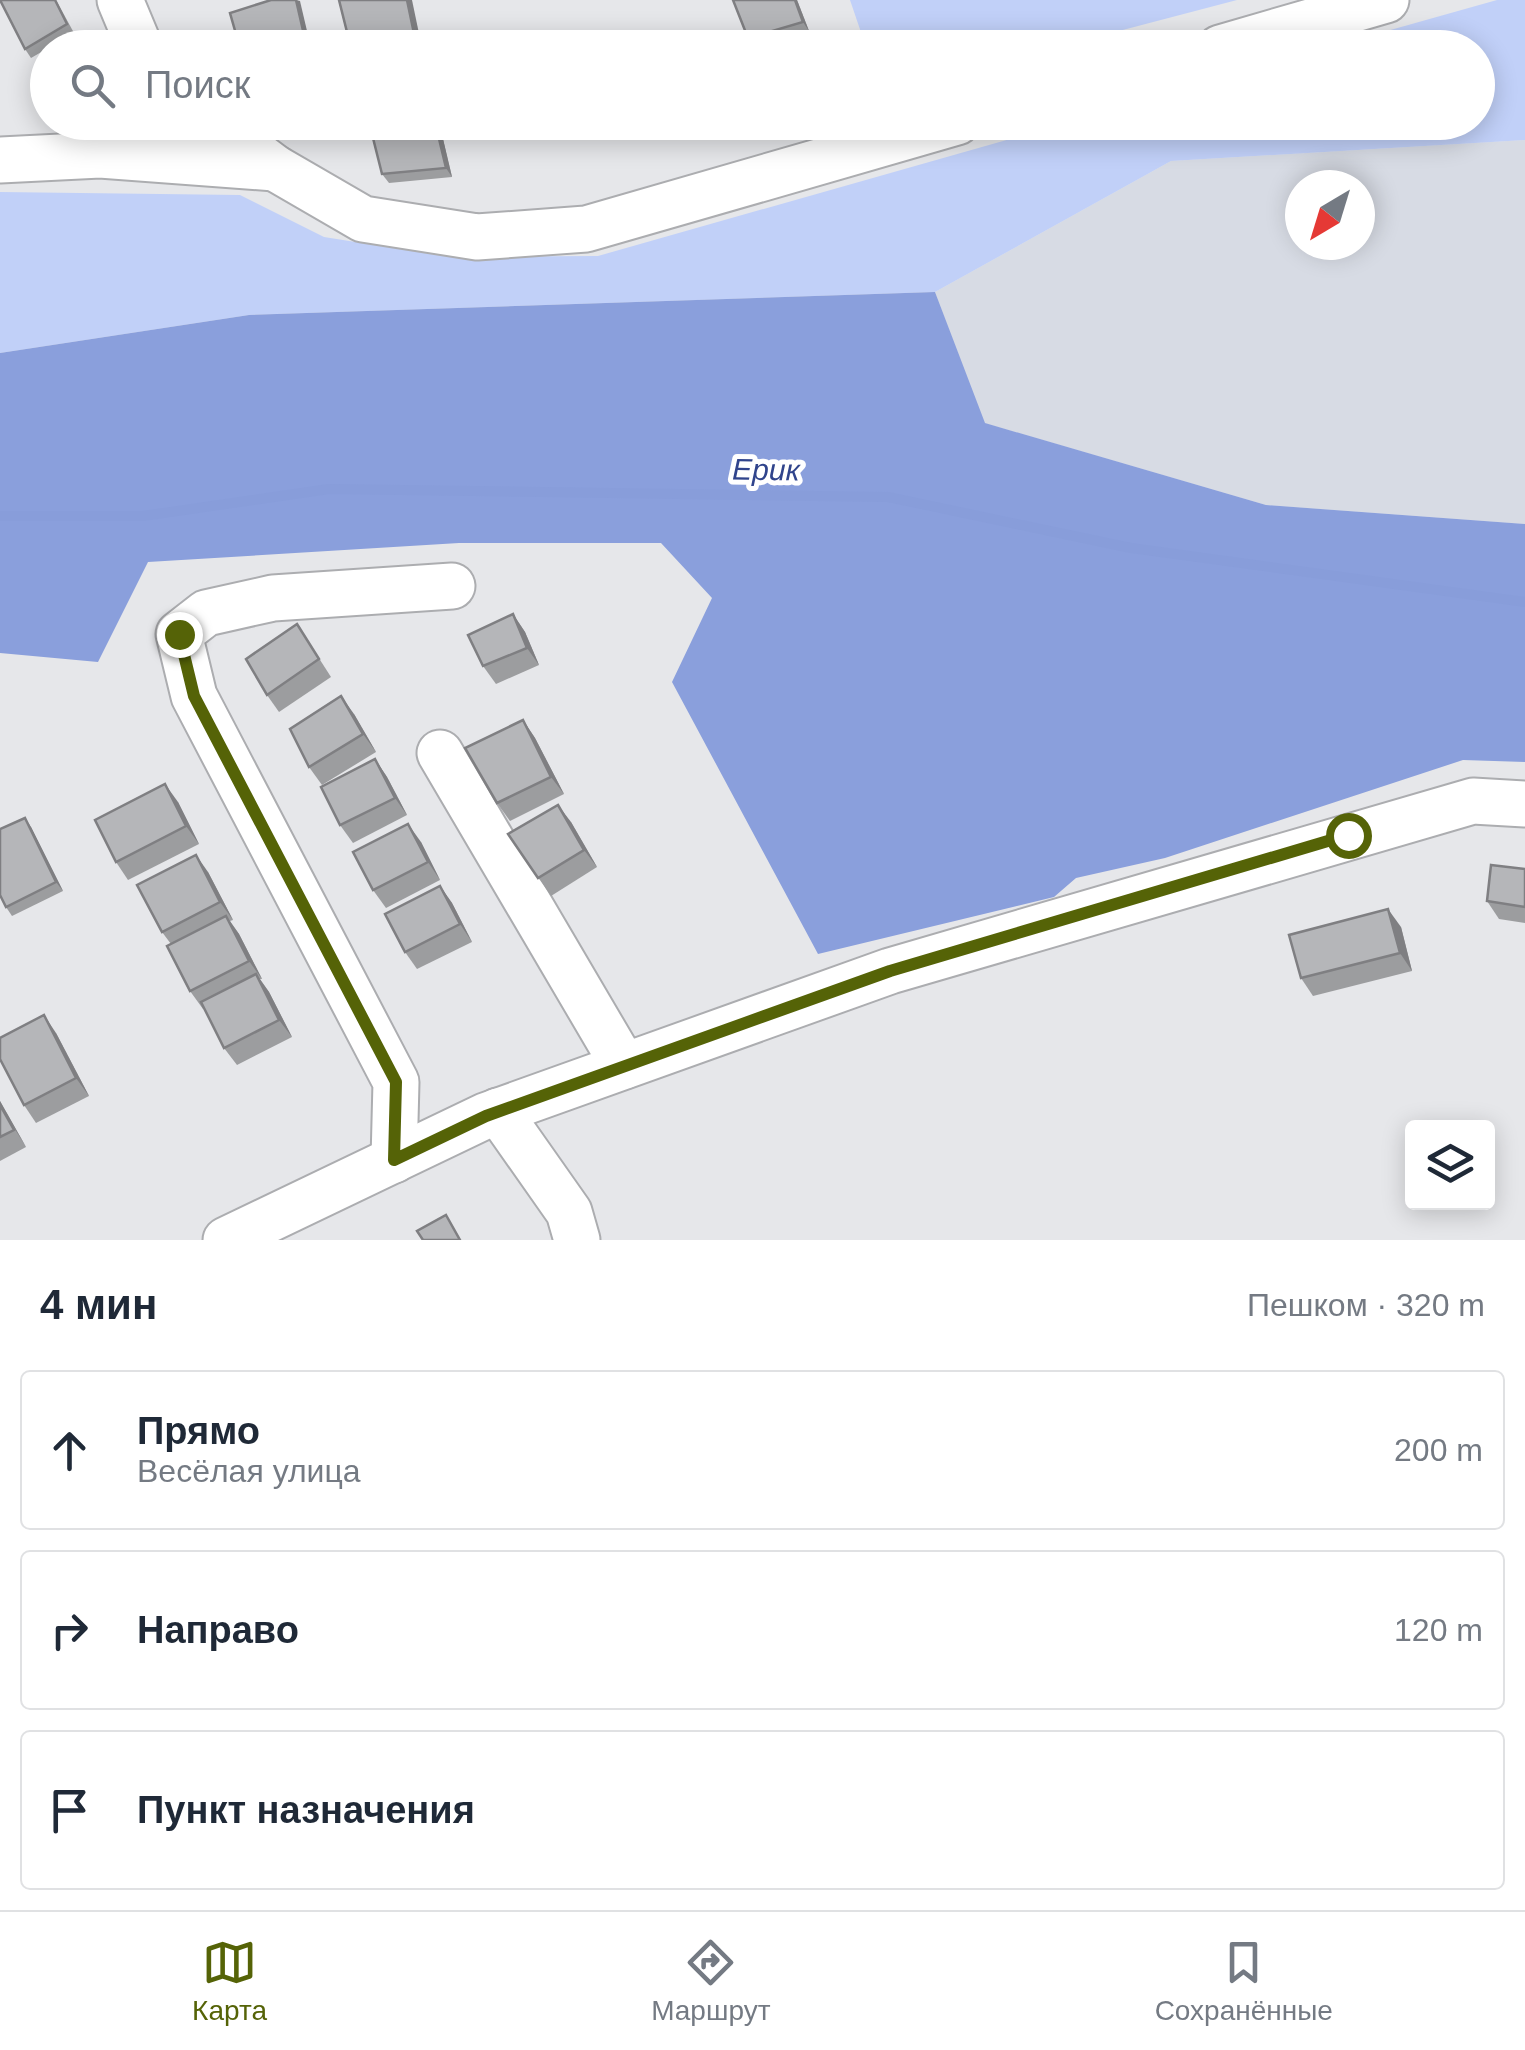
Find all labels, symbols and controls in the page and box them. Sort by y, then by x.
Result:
search box [30,30,1495,140]
icon: search [65,58,120,113]
text: Поиск [145,64,250,106]
north arrow [1285,170,1375,260]
water label: Ерик [732,452,802,487]
route end [157,612,203,658]
route start [1326,813,1372,859]
map controls [1405,1120,1495,1210]
button: layers [1405,1120,1495,1210]
text: 4 мин [40,1281,157,1328]
text: Пешком · 320 m [1247,1287,1485,1323]
text: Прямо [137,1410,260,1452]
icon: ahead [42,1423,97,1478]
text: 200 m [1394,1432,1483,1468]
text: Весёлая улица [137,1453,361,1489]
icon: right [42,1603,97,1658]
text: Направо [137,1609,299,1651]
text: 120 m [1394,1612,1483,1648]
icon: arrive [42,1783,97,1838]
text: Пункт назначения [137,1789,475,1831]
tab: Карта [192,1935,267,2027]
tab: Маршрут [651,1935,770,2027]
tab: Сохранённые [1155,1935,1333,2027]

